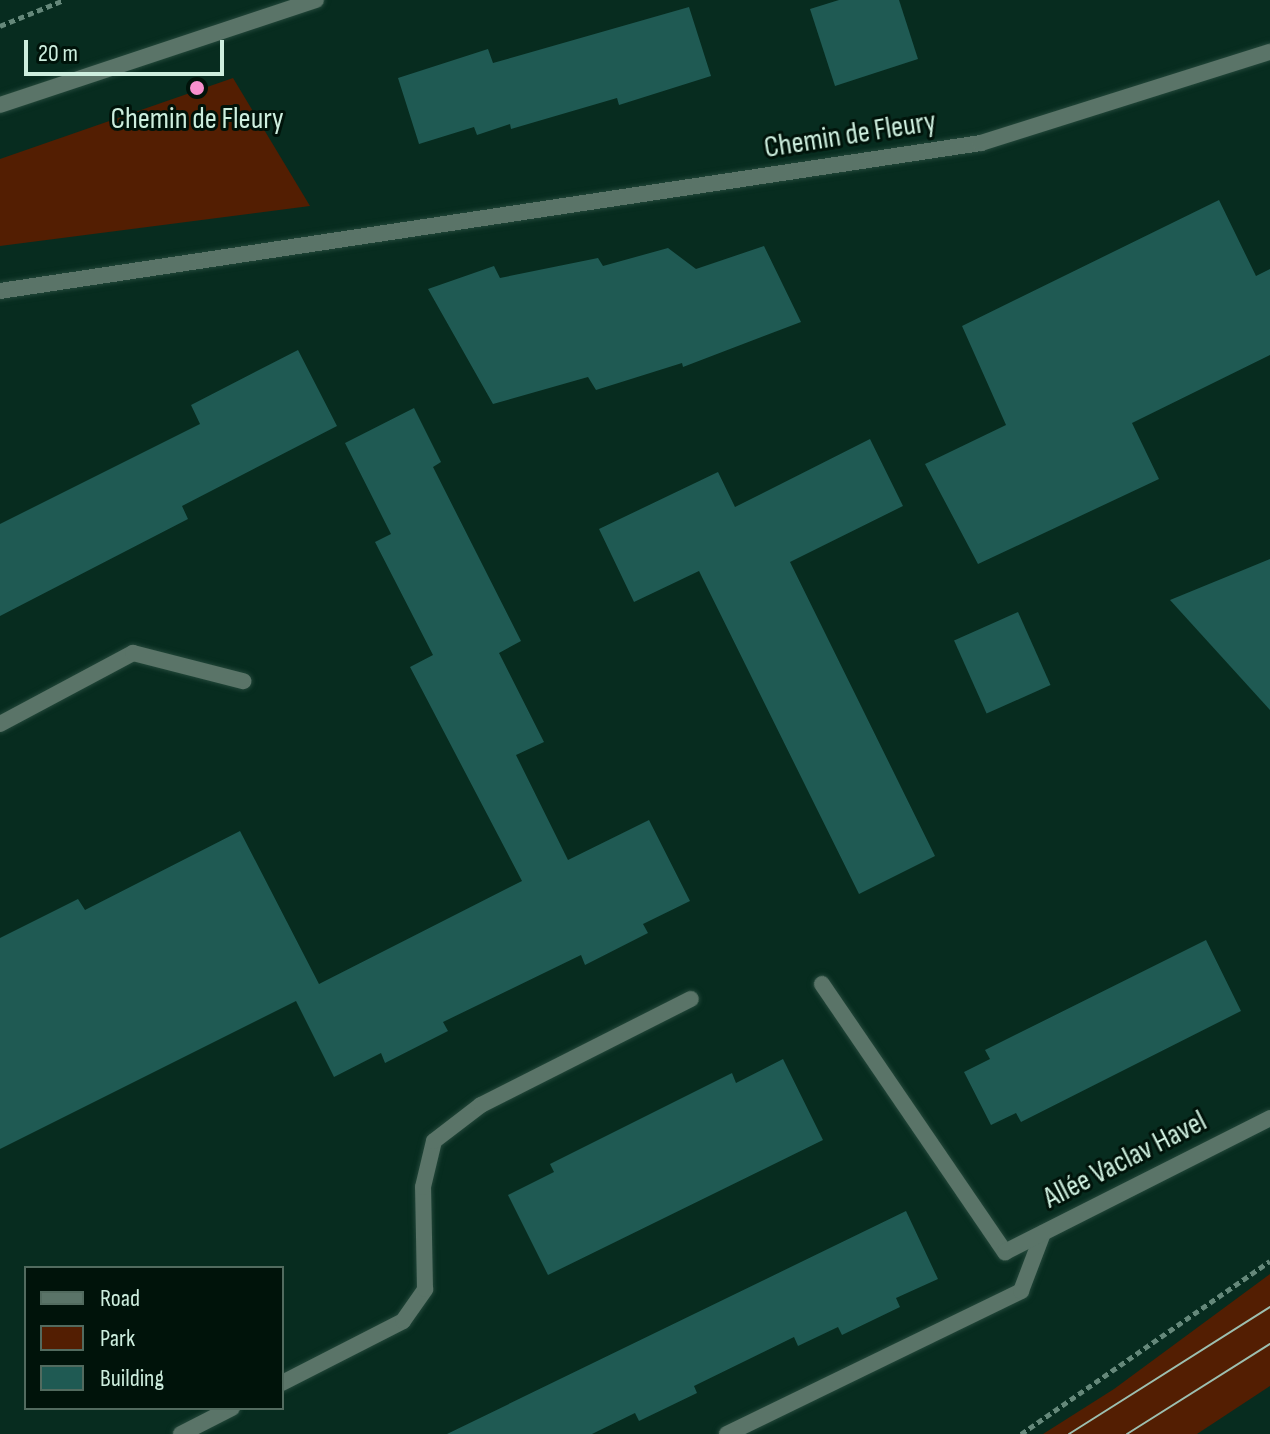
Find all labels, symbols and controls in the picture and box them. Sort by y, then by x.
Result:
scale bar [28,24,228,74]
text: 20 m [38,39,78,68]
marker: Chemin de Fleury [188,79,206,97]
place label: Chemin de Fleury [110,101,284,137]
street label: Chemin de Fleury [762,104,938,166]
street label: Allée Vaclav Havel [1037,1103,1213,1217]
legend [24,1266,284,1410]
text: Road [100,1284,140,1313]
text: Park [100,1324,135,1353]
text: Building [100,1364,164,1393]

